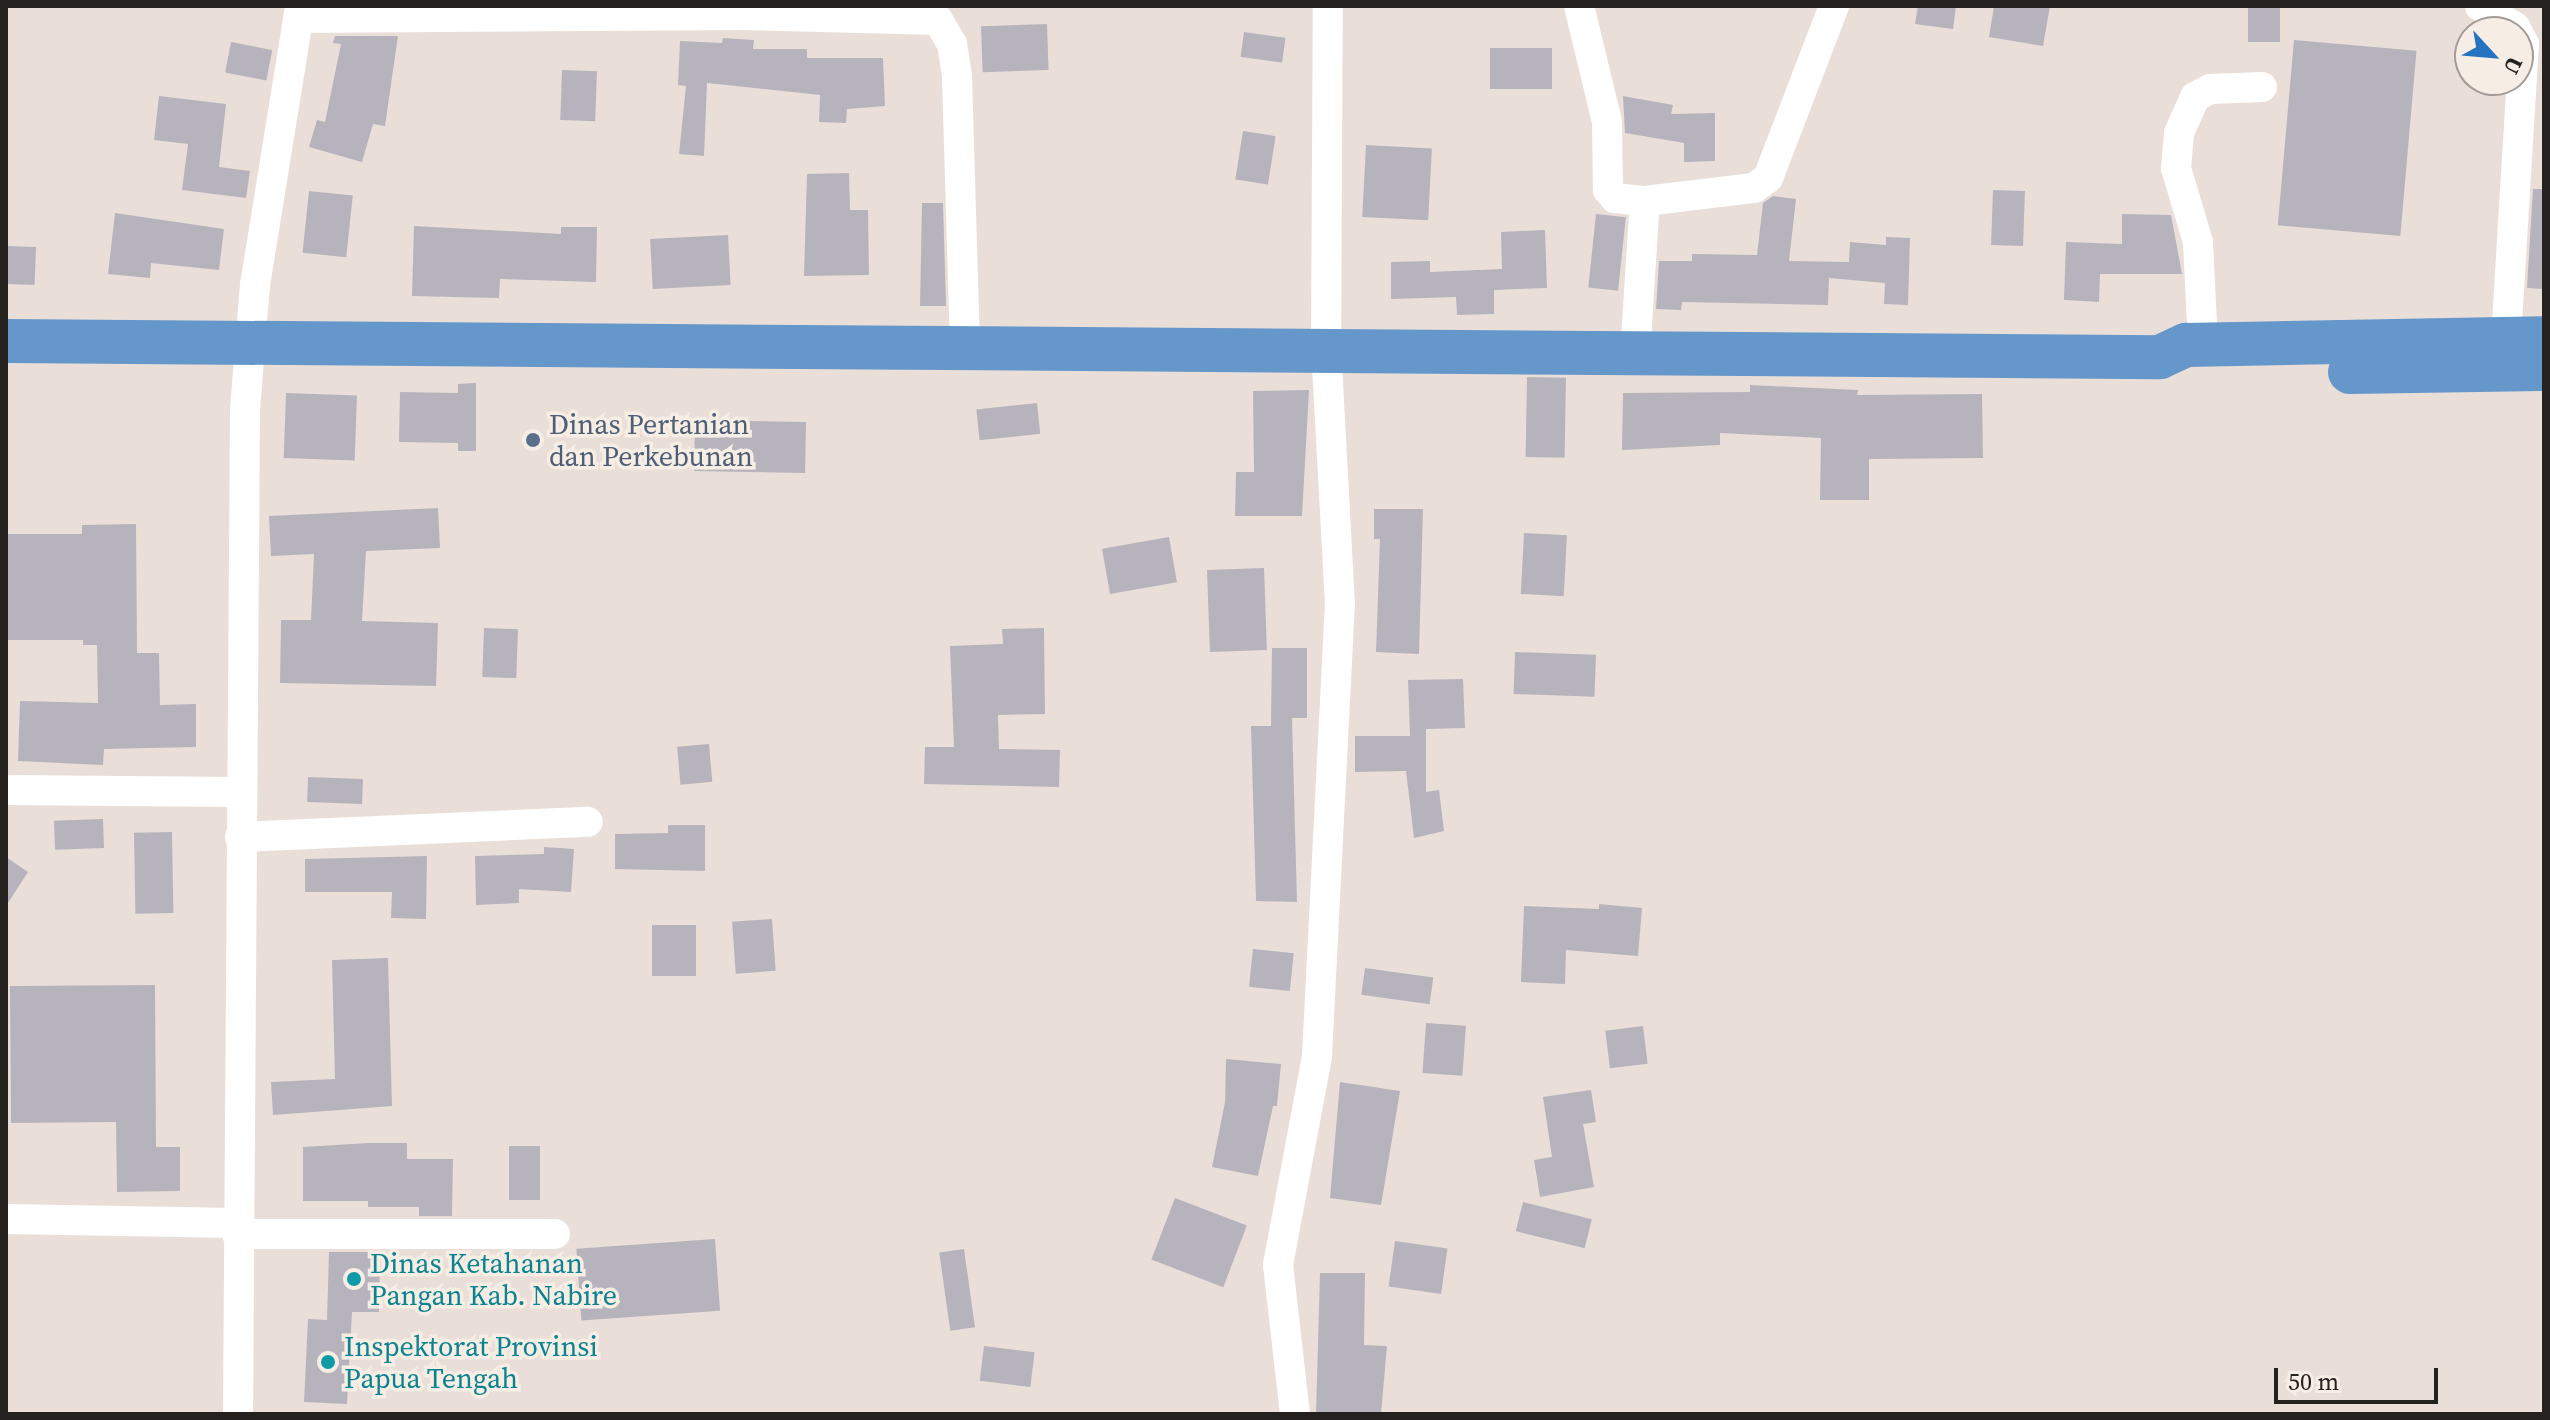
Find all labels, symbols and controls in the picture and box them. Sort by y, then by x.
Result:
north arrow [2454,16,2534,96]
text: U [2497,52,2531,79]
place label: Dinas Pertanian dan Perkebunan [549,407,753,473]
marker: Dinas Pertanian dan Perkebunan [524,431,542,449]
place label: Dinas Ketahanan Pangan Kab. Nabire [370,1246,617,1312]
marker: Dinas Ketahanan Pangan Kab. Nabire [345,1270,363,1288]
place label: Inspektorat Provinsi Papua Tengah [344,1329,598,1395]
scale bar [2278,1352,2442,1402]
marker: Inspektorat Provinsi Papua Tengah [319,1353,337,1371]
text: 50 m [2288,1365,2339,1398]

